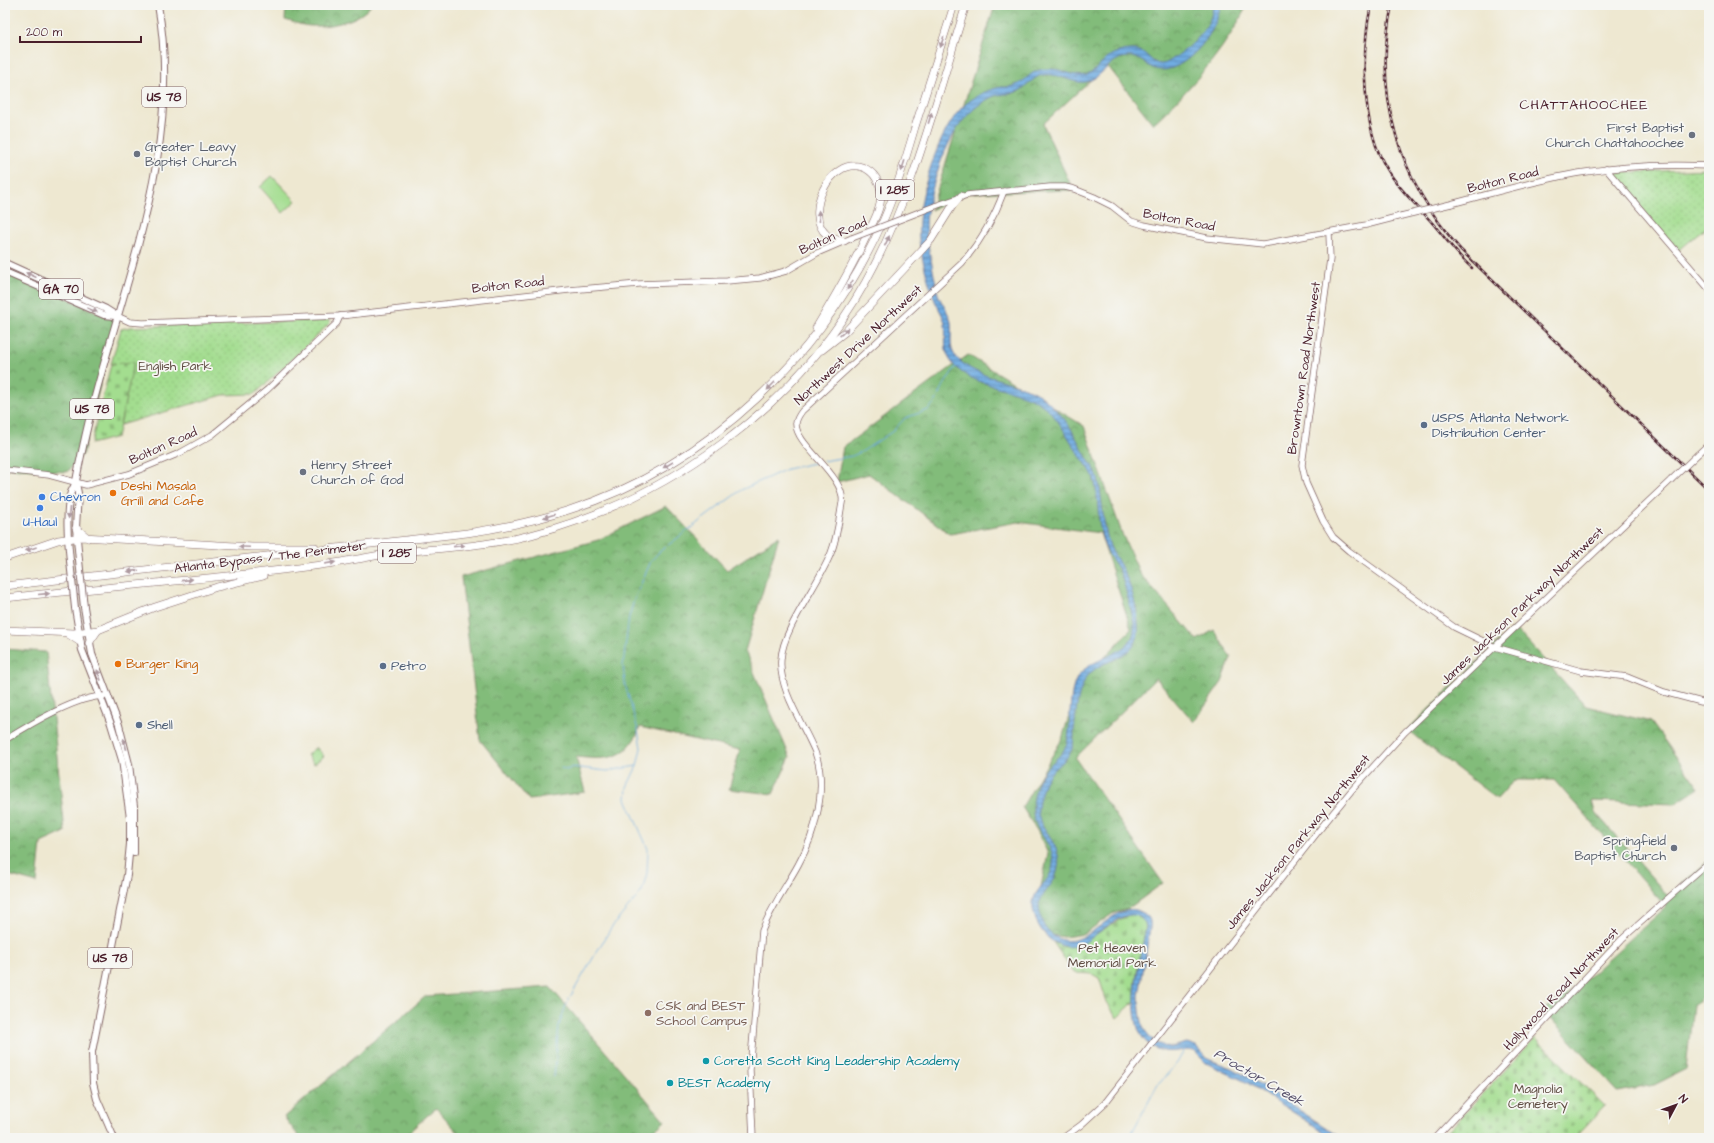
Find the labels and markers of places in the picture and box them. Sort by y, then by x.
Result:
place label: First Baptist Church Chattahoochee [1546,119,1685,152]
marker: First Baptist Church Chattahoochee [1687,130,1697,140]
place label: Greater Leavy Baptist Church [145,138,237,171]
marker: Greater Leavy Baptist Church [132,149,142,159]
place label: USPS Atlanta Network Distribution Center [1432,409,1569,442]
marker: USPS Atlanta Network Distribution Center [1419,420,1429,430]
place label: Henry Street Church of God [311,456,404,489]
marker: Henry Street Church of God [298,467,308,477]
place label: Deshi Masala Grill and Cafe [121,477,204,510]
place label: Chevron [50,488,101,506]
marker: Deshi Masala Grill and Cafe [108,488,118,498]
marker: Chevron [37,492,47,502]
marker: U-Haul [35,503,45,513]
place label: U-Haul [23,513,57,531]
place label: Burger King [126,655,198,674]
place label: Petro [391,657,427,675]
marker: Burger King [113,659,123,669]
marker: Petro [378,661,388,671]
place label: Shell [147,716,173,734]
marker: Shell [134,720,144,730]
place label: Springfield Baptist Church [1575,832,1667,865]
marker: Springfield Baptist Church [1669,843,1679,853]
place label: CSK and BEST School Campus [656,997,748,1030]
marker: CSK and BEST School Campus [643,1008,653,1018]
place label: Coretta Scott King Leadership Academy [714,1052,960,1071]
marker: Coretta Scott King Leadership Academy [701,1056,711,1066]
place label: BEST Academy [678,1074,771,1093]
marker: BEST Academy [665,1078,675,1088]

